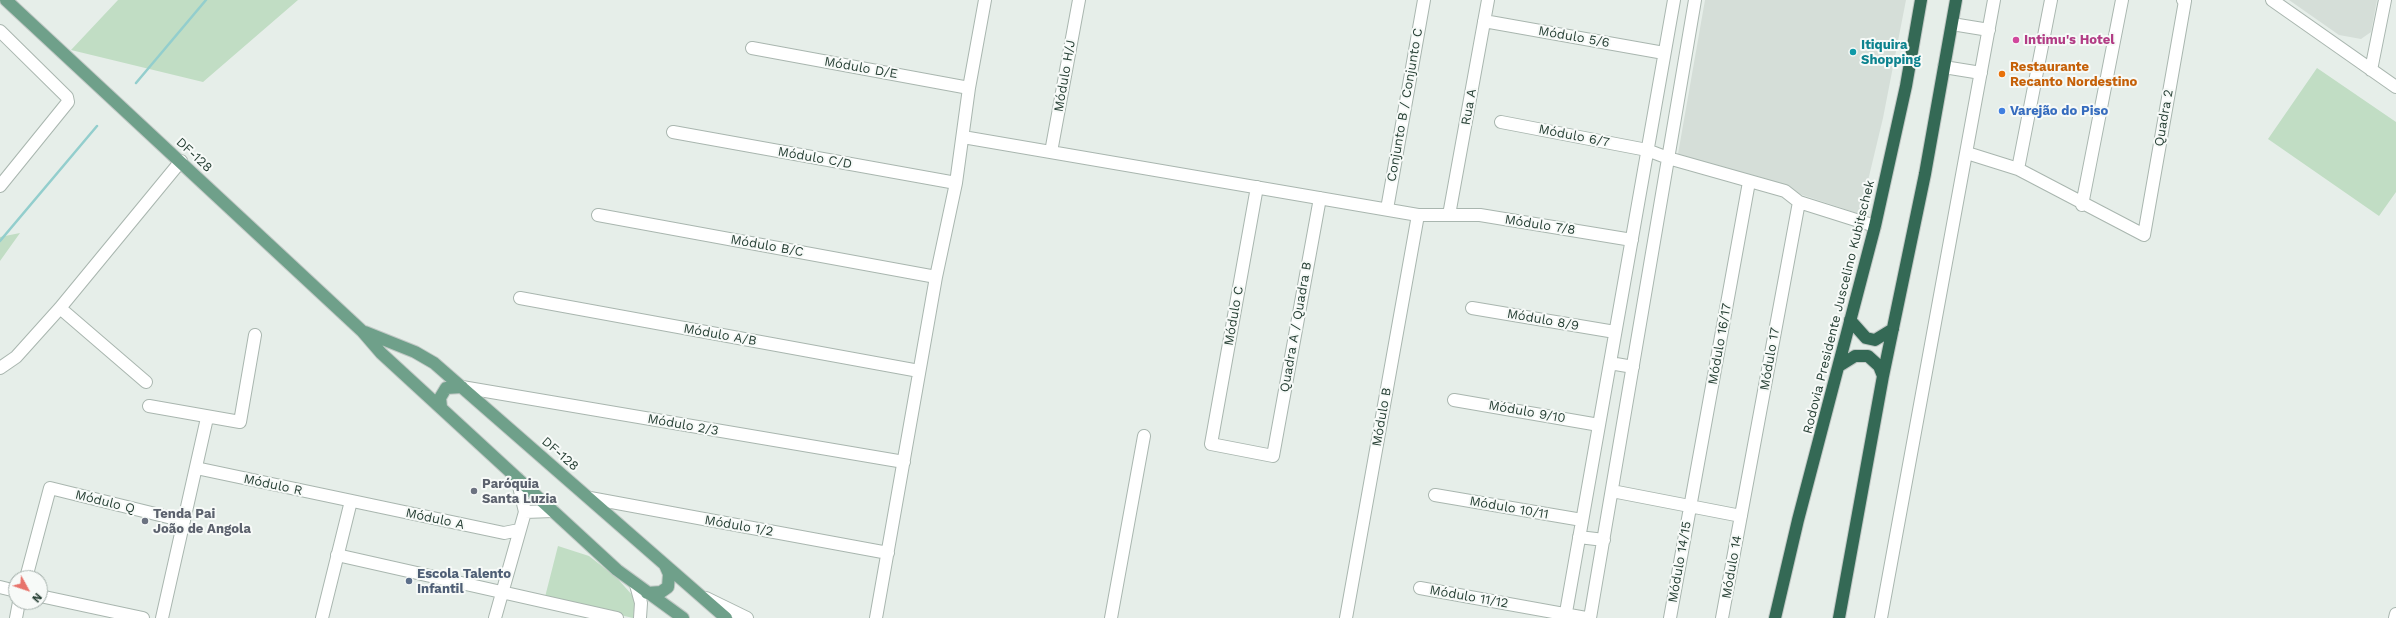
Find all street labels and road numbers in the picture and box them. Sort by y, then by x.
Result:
street label: Módulo 5/6 [1537,23,1611,51]
street label: Conjunto B / Conjunto C [1384,27,1426,183]
street label: Módulo H/J [1051,39,1079,113]
street label: Módulo D/E [823,54,899,82]
street label: Rua A [1458,87,1480,127]
street label: Quadra 2 [2151,88,2177,148]
street label: Módulo 6/7 [1537,121,1611,151]
street label: DF-128 [173,134,215,176]
street label: Módulo C/D [777,144,853,172]
street label: Rodovia Presidente Juscelino Kubitschek [1800,179,1878,435]
street label: Módulo 7/8 [1504,212,1576,238]
street label: Módulo B/C [729,232,805,260]
street label: Quadra A / Quadra B [1277,261,1315,393]
street label: Módulo C [1221,285,1247,347]
street label: Módulo 16/17 [1705,302,1735,386]
street label: Módulo 8/9 [1506,306,1580,334]
street label: Módulo A/B [682,321,758,349]
street label: Módulo 17 [1757,326,1783,392]
street label: Módulo B [1369,386,1395,448]
street label: Módulo 9/10 [1487,398,1567,426]
street label: Módulo 2/3 [646,411,720,439]
street label: DF-128 [538,434,582,474]
street label: Módulo R [242,471,304,499]
street label: Módulo Q [74,487,136,517]
street label: Módulo 10/11 [1468,493,1550,523]
street label: Módulo A [404,505,466,533]
street label: Módulo 1/2 [703,512,775,540]
street label: Módulo 14/15 [1665,520,1695,604]
street label: Módulo 14 [1719,534,1745,600]
street label: Módulo 11/12 [1428,582,1510,612]

